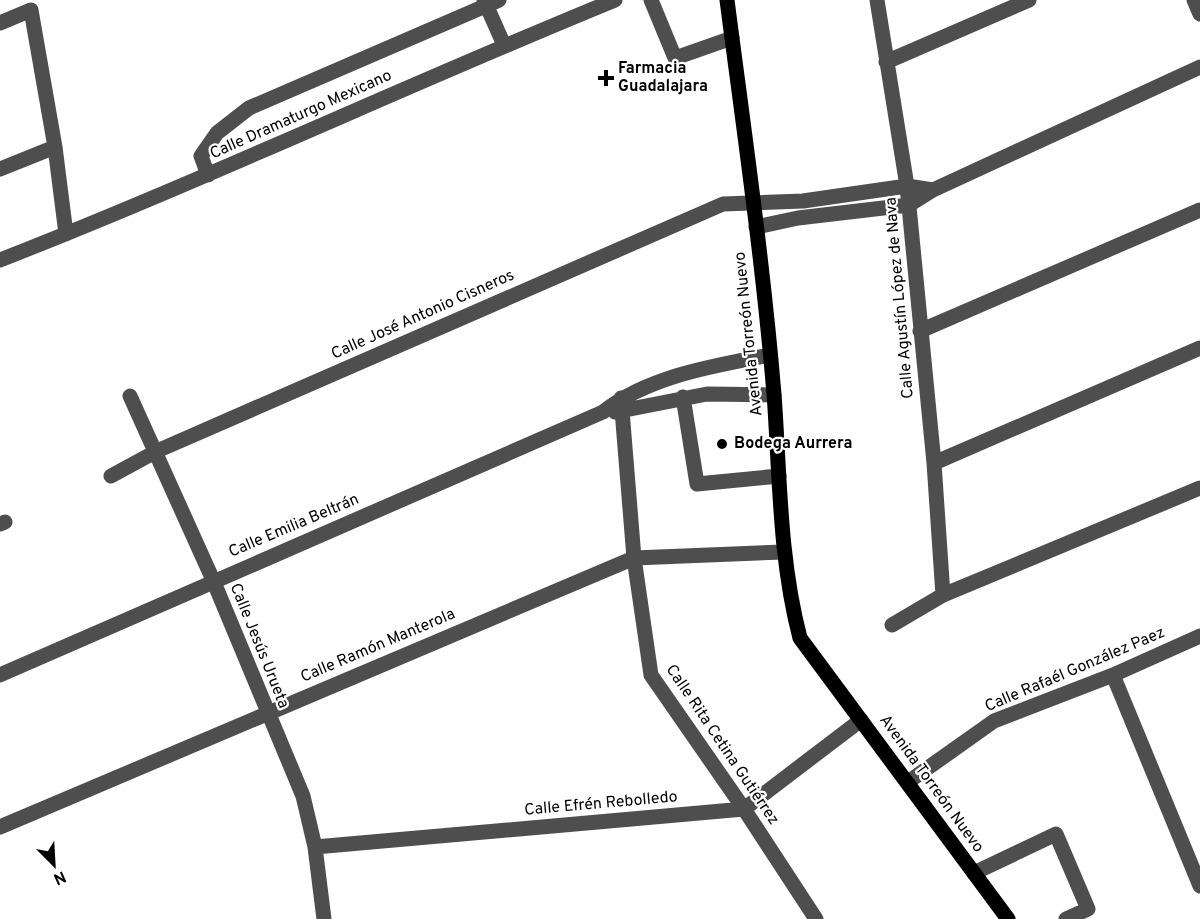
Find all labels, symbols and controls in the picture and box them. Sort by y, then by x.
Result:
place label: Farmacia Guadalajara [618,59,708,97]
street label: Calle Dramaturgo Mexicano [207,66,395,164]
marker: Farmacia Guadalajara [599,71,613,85]
street label: Calle Agustín López de Nava [881,196,919,400]
street label: Avenida Torreón Nuevo [730,251,768,417]
street label: Calle José Antonio Cisneros [328,266,518,364]
place label: Bodega Aurrera [734,434,852,454]
marker: Bodega Aurrera [715,437,729,451]
street label: Calle Emilia Beltrán [226,490,362,562]
street label: Calle Jesús Urueta [225,581,293,711]
street label: Calle Ramón Manterola [298,604,458,688]
street label: Calle Rafaél González Paez [982,623,1168,717]
street label: Calle Rita Cetina Gutiérrez [661,661,783,829]
street label: Avenida Torreón Nuevo [874,711,988,857]
street label: Calle Efrén Rebolledo [524,787,678,821]
north arrow [24,835,84,895]
text: N [50,865,69,888]

